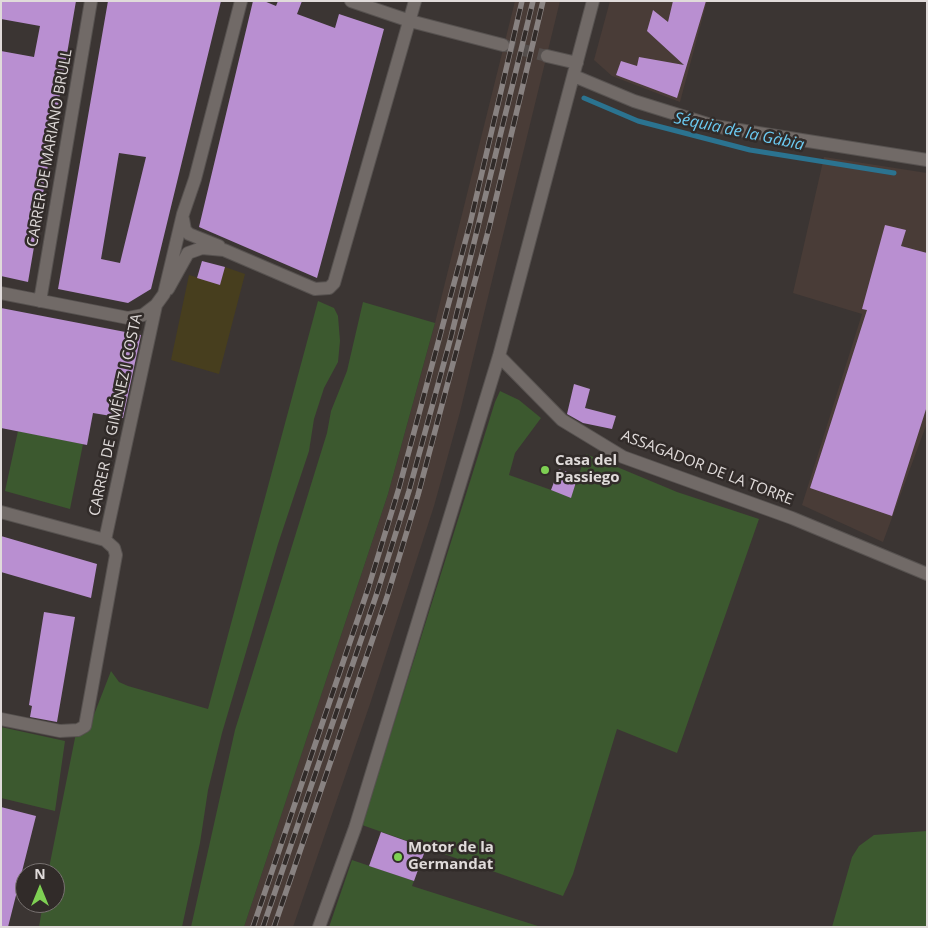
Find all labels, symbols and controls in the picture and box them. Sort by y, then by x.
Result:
street label: CARRER DE MARIANO BRULL [24,48,76,248]
water label: Séquia de la Gàbia [672,109,806,155]
street label: CARRER DE GIMÉNEZ I COSTA [86,312,146,518]
street label: ASSAGADOR DE LA TORRE [619,427,795,509]
place label: Casa del Passiego [555,452,620,487]
marker: Casa del Passiego [539,464,551,476]
place label: Motor de la Germandat [408,839,494,874]
marker: Motor de la Germandat [392,851,404,863]
north arrow [15,863,65,913]
text: N [34,864,46,883]

